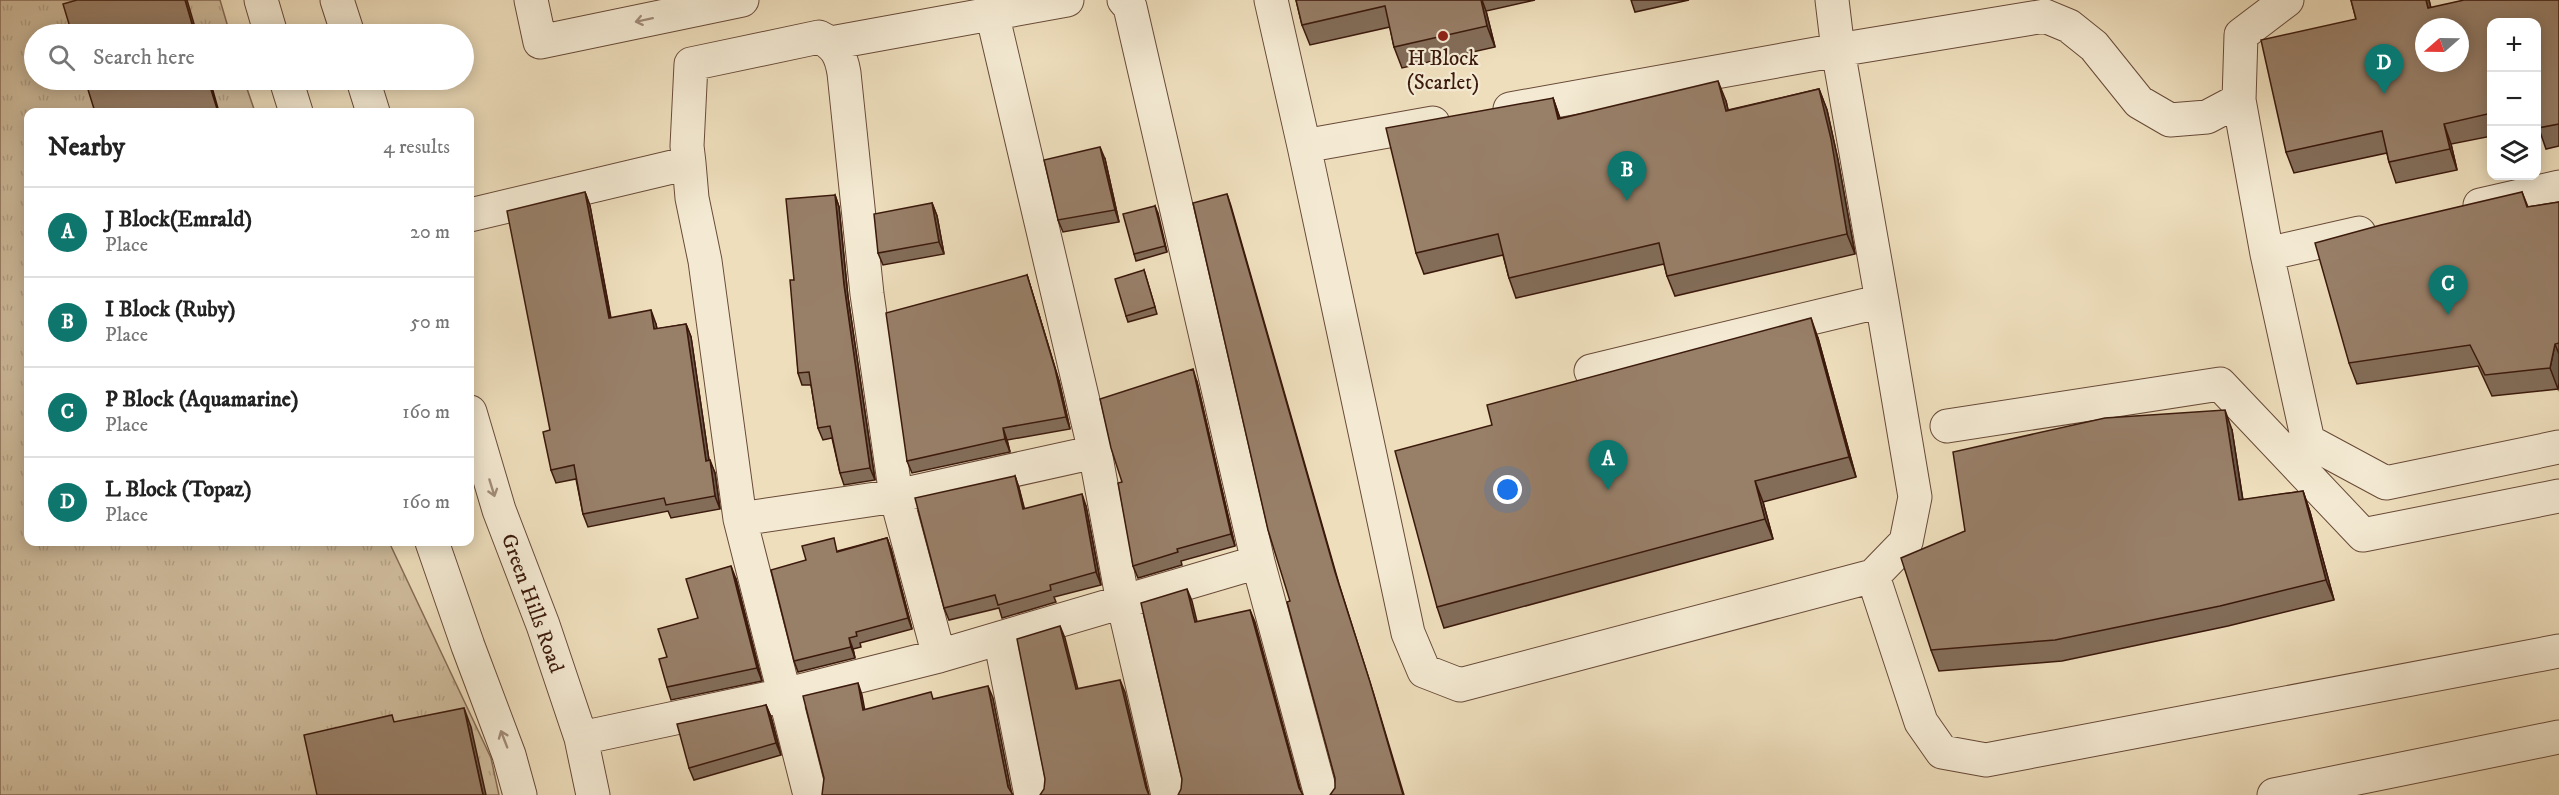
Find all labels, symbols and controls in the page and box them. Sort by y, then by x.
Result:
one-way arrow [634,15,653,27]
north arrow [2415,18,2469,72]
map controls [2487,18,2541,180]
button: + [2487,18,2541,72]
search box [24,24,474,90]
marker: H Block (Scarlet) [1436,29,1450,43]
icon: search [45,41,78,74]
text: Search here [93,44,195,71]
pin: D [2364,44,2404,94]
place label: H Block (Scarlet) [1407,46,1479,96]
button: − [2487,72,2541,126]
button: layers [2487,126,2541,180]
text: Nearby [48,131,125,164]
text: 4 results [383,135,450,160]
pin: B [1608,152,1646,201]
text: J Block(Emrald) [105,206,252,233]
text: A [61,220,74,245]
text: 20 m [410,220,450,245]
text: Place [105,233,148,258]
pin: C [2428,266,2468,315]
text: I Block (Ruby) [105,296,236,323]
text: B [61,310,74,335]
text: 50 m [410,310,450,335]
text: Place [105,323,148,348]
text: P Block (Aquamarine) [105,386,298,413]
text: C [61,400,74,425]
text: 160 m [402,400,450,425]
text: Place [105,413,148,438]
pin: A [1588,440,1628,490]
your location [1493,475,1522,504]
text: L Block (Topaz) [105,476,252,503]
one-way arrow [487,478,498,497]
text: D [60,490,75,515]
text: 160 m [402,490,450,515]
text: Place [105,503,148,528]
street label: Green Hills Road [495,530,569,677]
one-way arrow [497,730,508,749]

